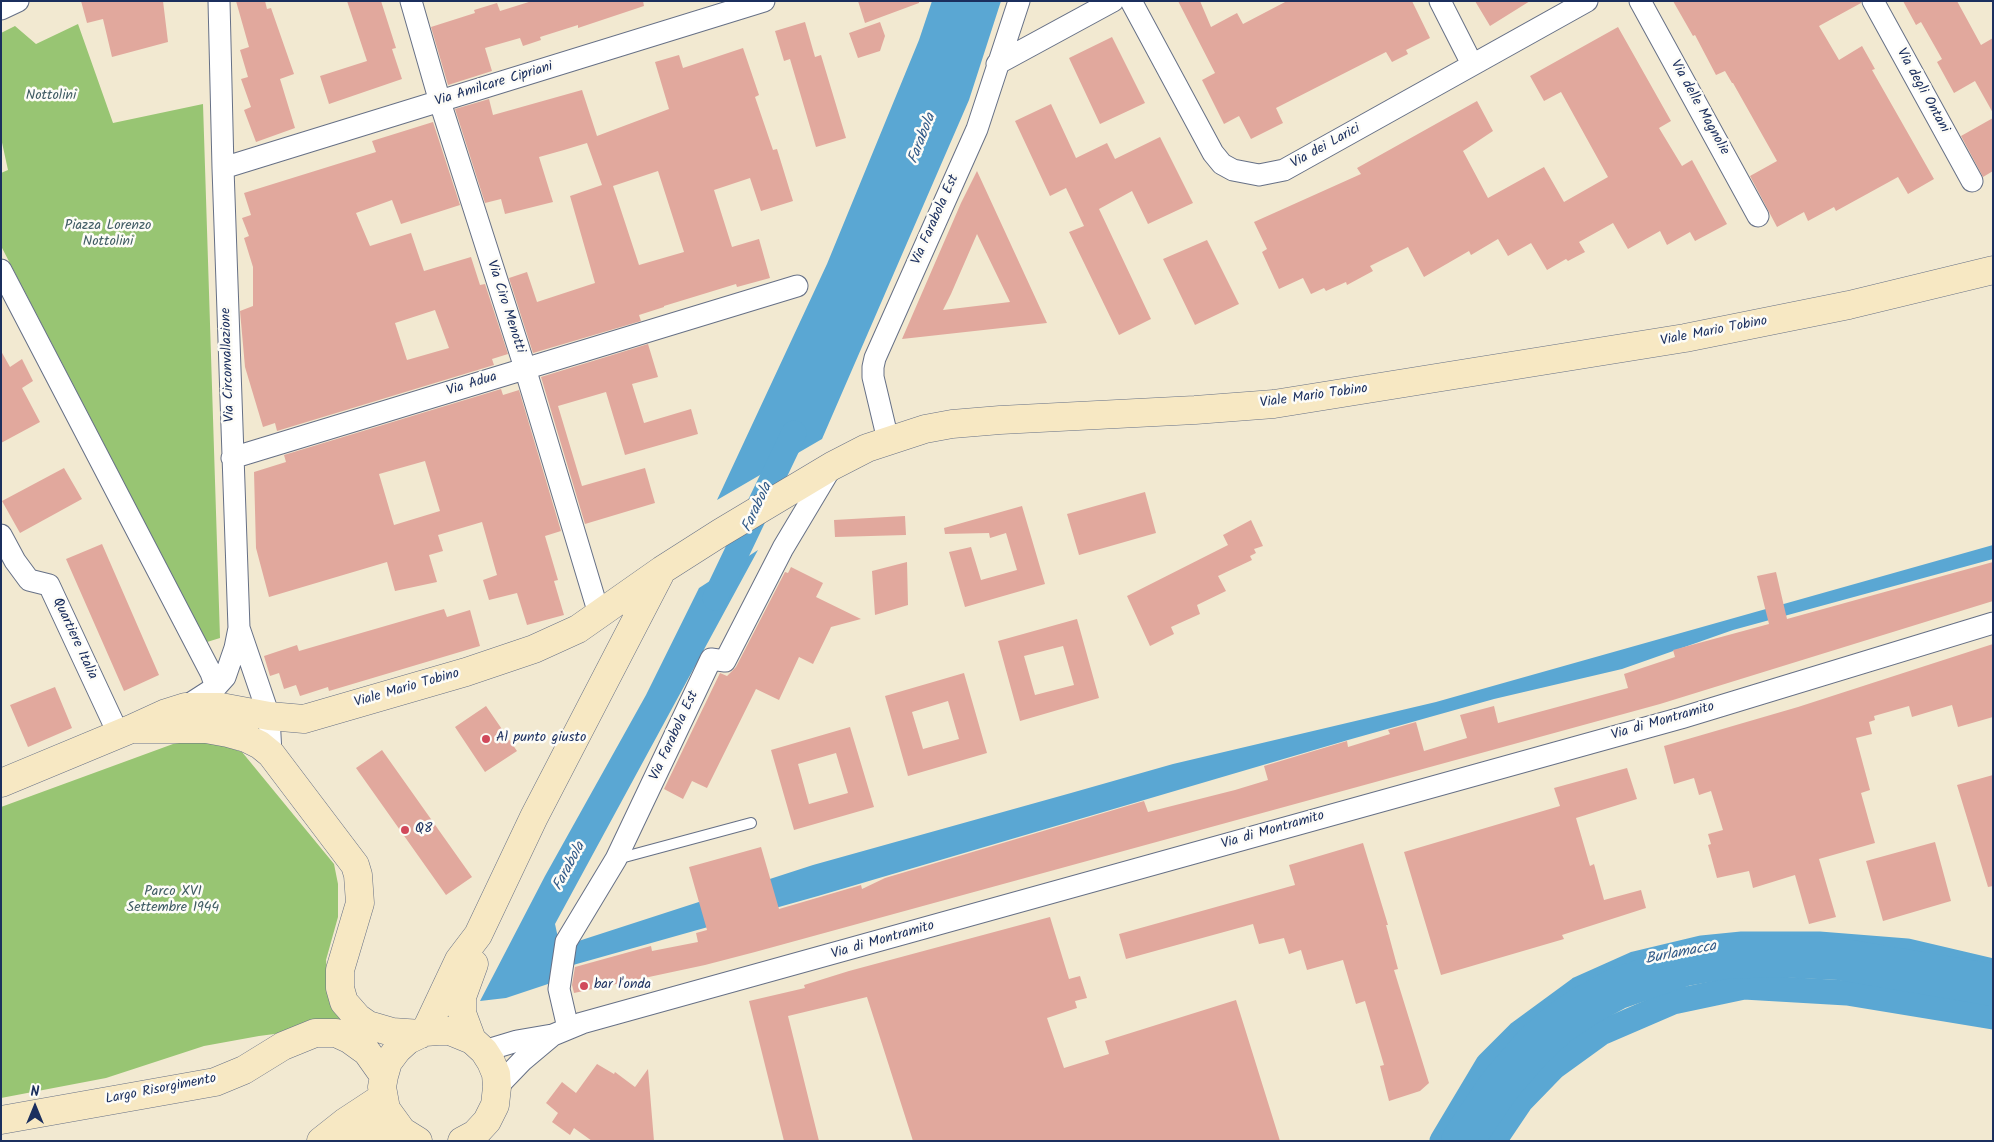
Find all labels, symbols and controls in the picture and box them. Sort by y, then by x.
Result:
street label: Via degli Ontani [1892,46,1952,136]
street label: Via delle Magnolie [1666,58,1732,158]
street label: Via Amilcare Cipriani [433,59,555,111]
park label: Nottolini [26,89,76,105]
water label: Farabola [905,111,941,167]
street label: Via dei Larici [1288,121,1364,173]
street label: Via Farabola Est [909,172,963,268]
park label: Piazza Lorenzo Nottolini [65,219,151,252]
street label: Via Ciro Menotti [482,258,528,356]
street label: Via Circonvallazione [219,307,239,423]
street label: Viale Mario Tobino [1659,313,1769,351]
street label: Via Adua [445,369,499,401]
street label: Viale Mario Tobino [1259,381,1369,413]
water label: Farabola [739,481,777,535]
street label: Quartiere Italia [48,596,100,682]
street label: Viale Mario Tobino [353,666,461,712]
street label: Via Farabola Est [647,689,703,783]
street label: Via di Montramito [1609,699,1717,745]
place label: Al punto giusto [496,731,586,747]
marker: Al punto giusto [480,733,492,745]
street label: Via di Montramito [1219,808,1327,854]
place label: Q8 [415,822,432,838]
marker: Q8 [399,824,411,836]
water label: Farabola [550,840,590,894]
park label: Parco XVI Settembre 1944 [127,885,219,918]
street label: Via di Montramito [829,918,937,964]
water label: Burlamacca [1644,938,1718,970]
place label: bar l'onda [594,978,651,994]
marker: bar l'onda [578,980,590,992]
street label: Largo Risorgimento [104,1071,218,1109]
text: N [31,1081,39,1103]
north arrow [10,1082,60,1132]

